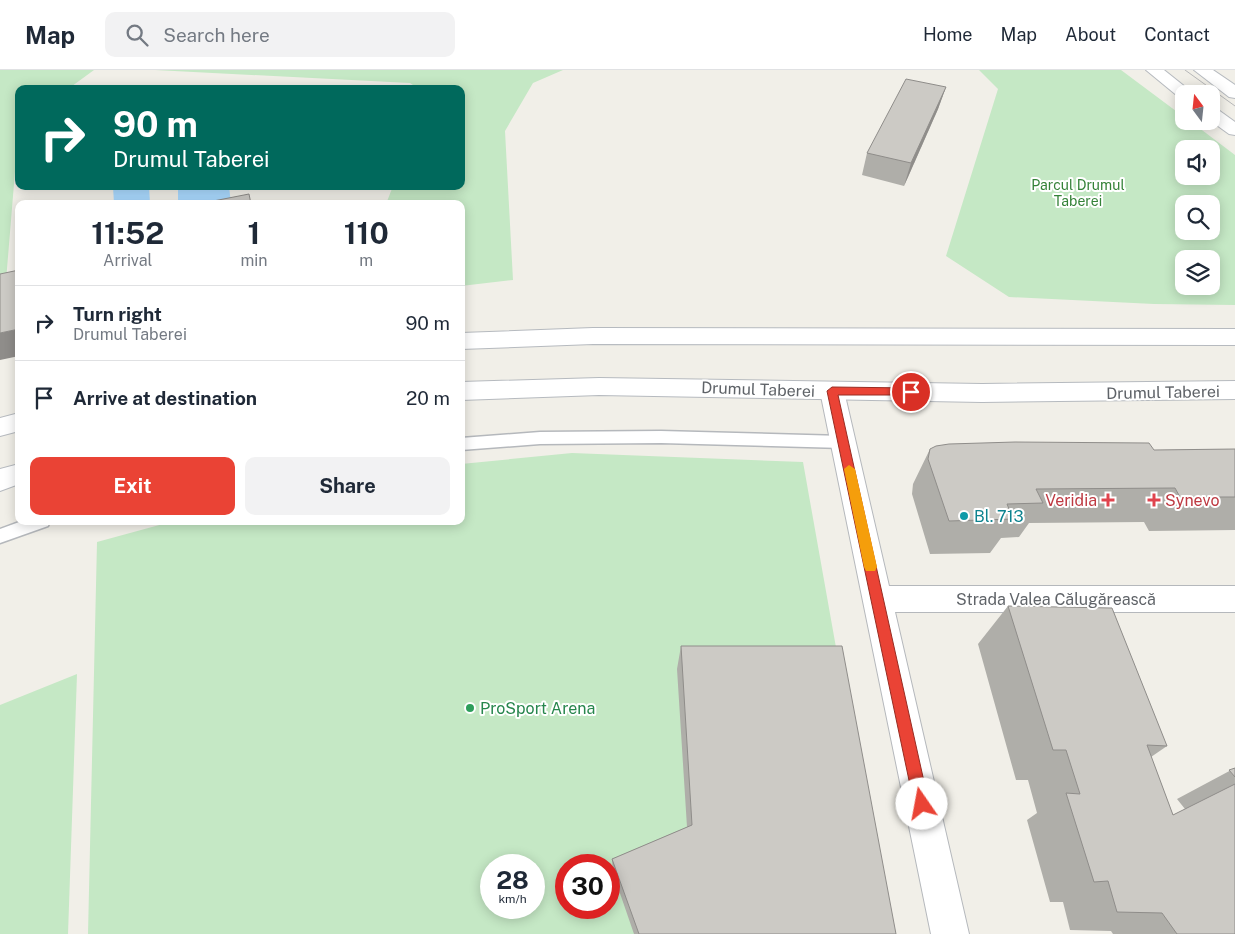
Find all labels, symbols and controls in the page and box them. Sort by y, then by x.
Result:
search box [105,12,455,57]
text: Map [25,21,75,49]
icon: search [123,21,151,49]
text: Search here [163,24,270,46]
text: Home [923,24,973,45]
text: Map [1001,24,1037,45]
text: About [1065,24,1116,45]
text: Contact [1144,24,1210,45]
north arrow [1175,85,1220,130]
map controls [1175,85,1220,295]
text: 90 m [113,104,198,145]
icon: right [30,105,95,170]
button: sound [1175,140,1220,185]
text: Drumul Taberei [113,146,270,172]
park label: Parcul Drumul Taberei [1031,177,1125,209]
button: search [1175,195,1220,240]
text: 11:52 [91,215,164,251]
text: 1 [248,215,260,251]
text: 110 [344,215,389,251]
button: layers [1175,250,1220,295]
text: Arrival [103,251,152,270]
text: min [240,251,268,270]
text: m [359,251,373,270]
text: Turn right [73,303,162,325]
icon: right [30,309,58,337]
text: 90 m [406,312,450,334]
text: Drumul Taberei [73,325,187,344]
pin [890,371,932,413]
street label: Drumul Taberei [701,378,815,401]
icon: arrive [897,378,925,406]
street label: Drumul Taberei [1106,382,1220,403]
icon: arrive [30,384,58,412]
text: Arrive at destination [73,387,257,409]
text: 20 m [406,387,450,409]
button: Exit [30,457,235,515]
button: Share [245,457,450,515]
place label: Veridia [1045,491,1097,510]
place label: Synevo [1165,491,1219,510]
marker: Veridia [1101,493,1115,507]
marker: Synevo [1147,493,1161,507]
place label: Bl. 713 [974,507,1024,526]
marker: Bl. 713 [958,510,970,522]
street label: Strada Valea Călugărească [956,590,1156,609]
place label: ProSport Arena [480,699,595,718]
marker: ProSport Arena [464,702,476,714]
position arrow [895,777,947,829]
speed limit sign: 30 [555,854,620,919]
text: 28 [496,865,529,895]
text: km/h [498,892,527,906]

